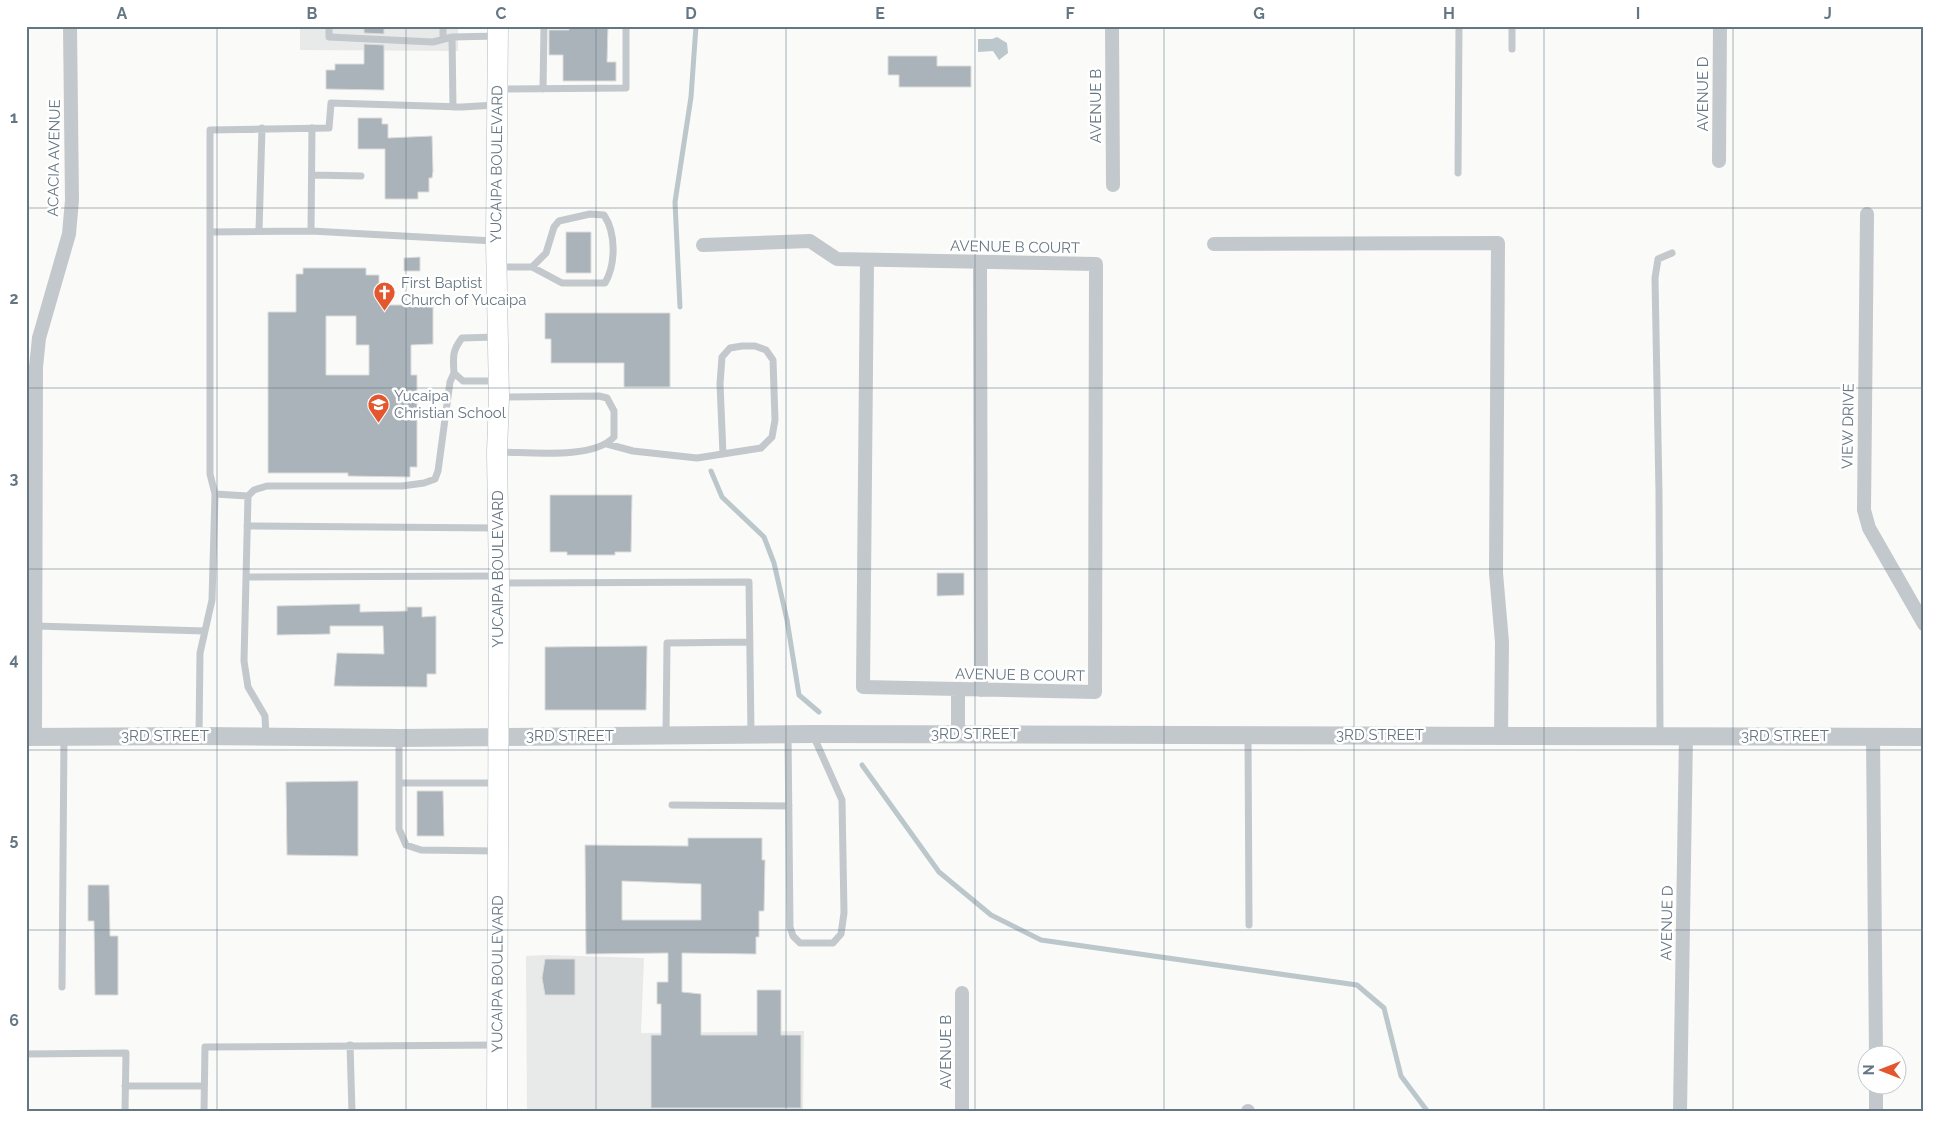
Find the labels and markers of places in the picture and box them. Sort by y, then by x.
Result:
place label: First Baptist Church of Yucaipa [401,274,526,309]
church icon: First Baptist Church of Yucaipa [373,280,397,311]
place label: Yucaipa Christian School [394,387,507,422]
school or university icon: Yucaipa Christian School [366,393,390,424]

